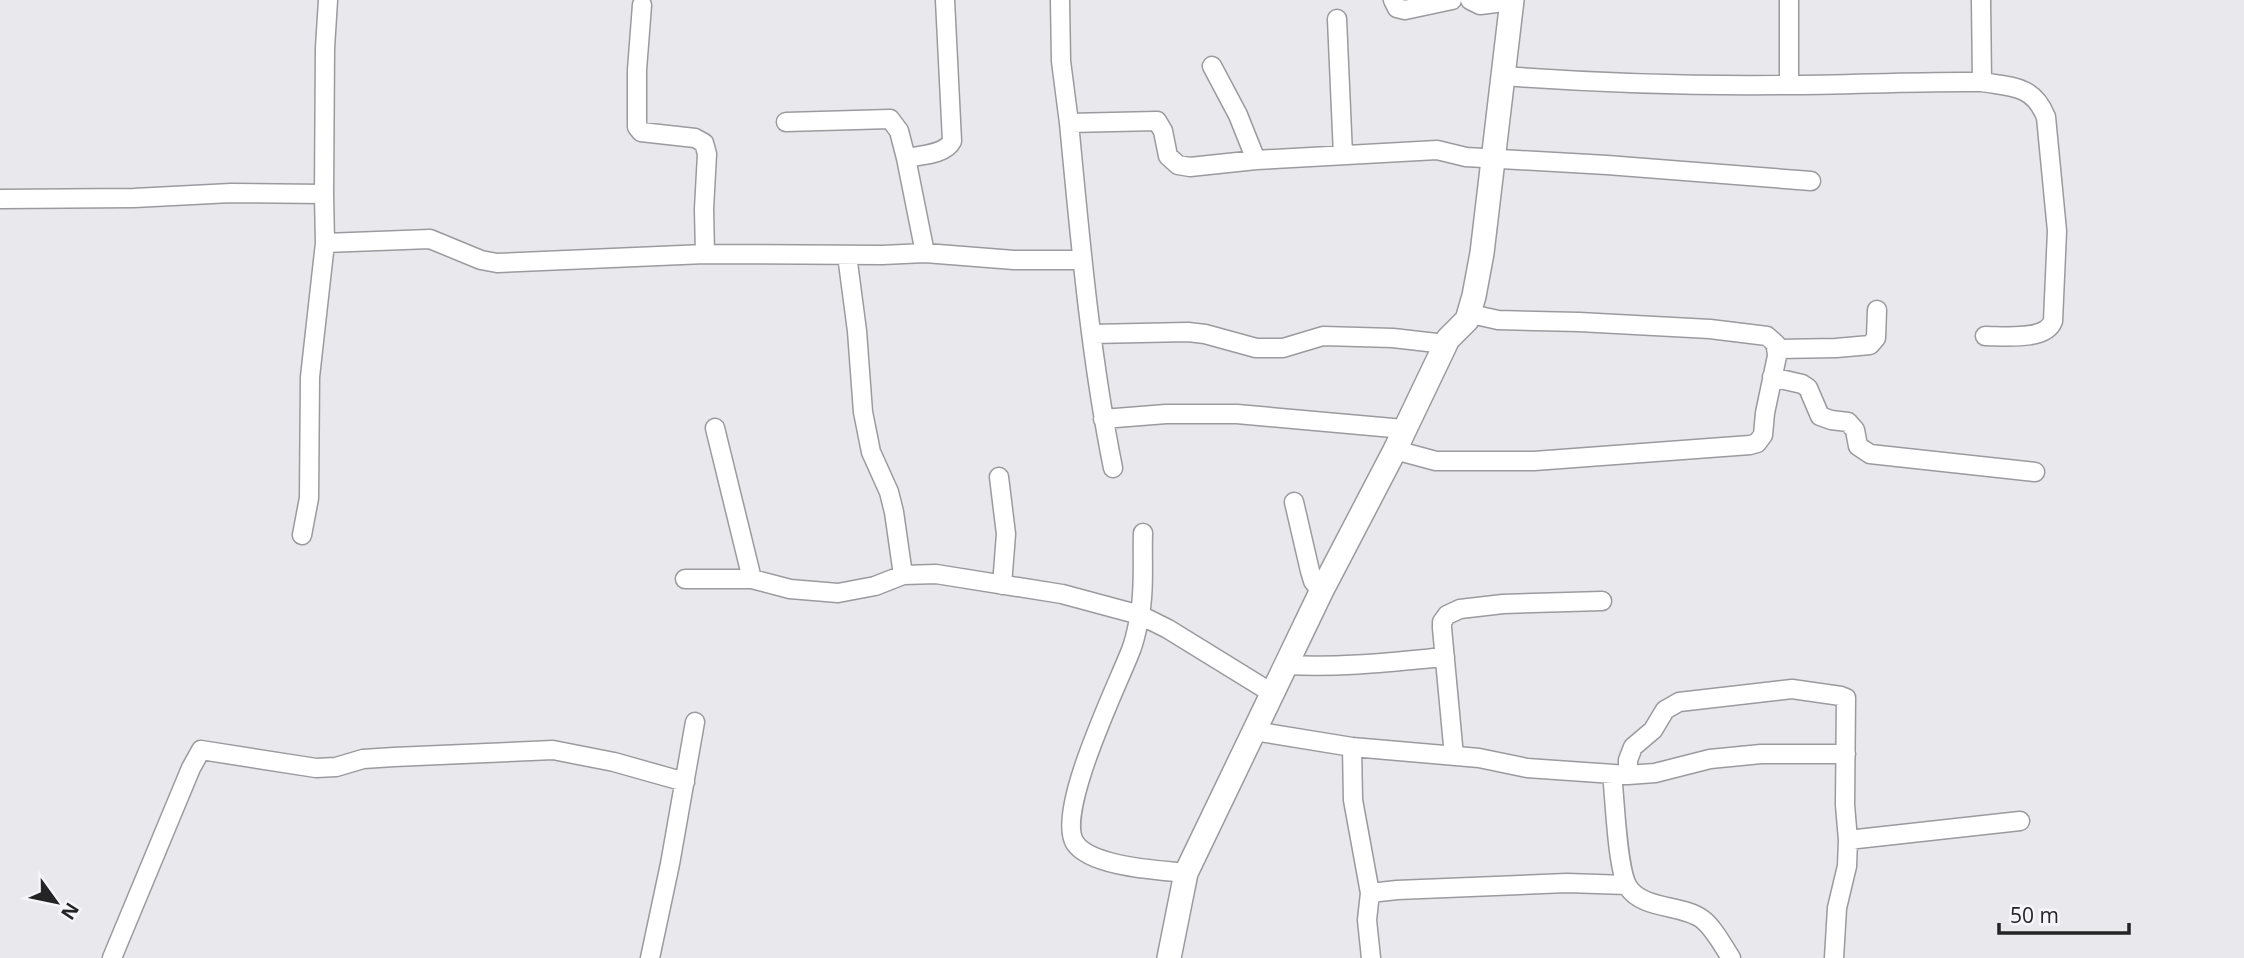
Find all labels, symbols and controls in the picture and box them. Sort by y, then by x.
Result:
north arrow [21,867,91,937]
scale bar [1999,892,2128,936]
text: N [55,898,85,925]
text: 50 m [2010,901,2059,929]

